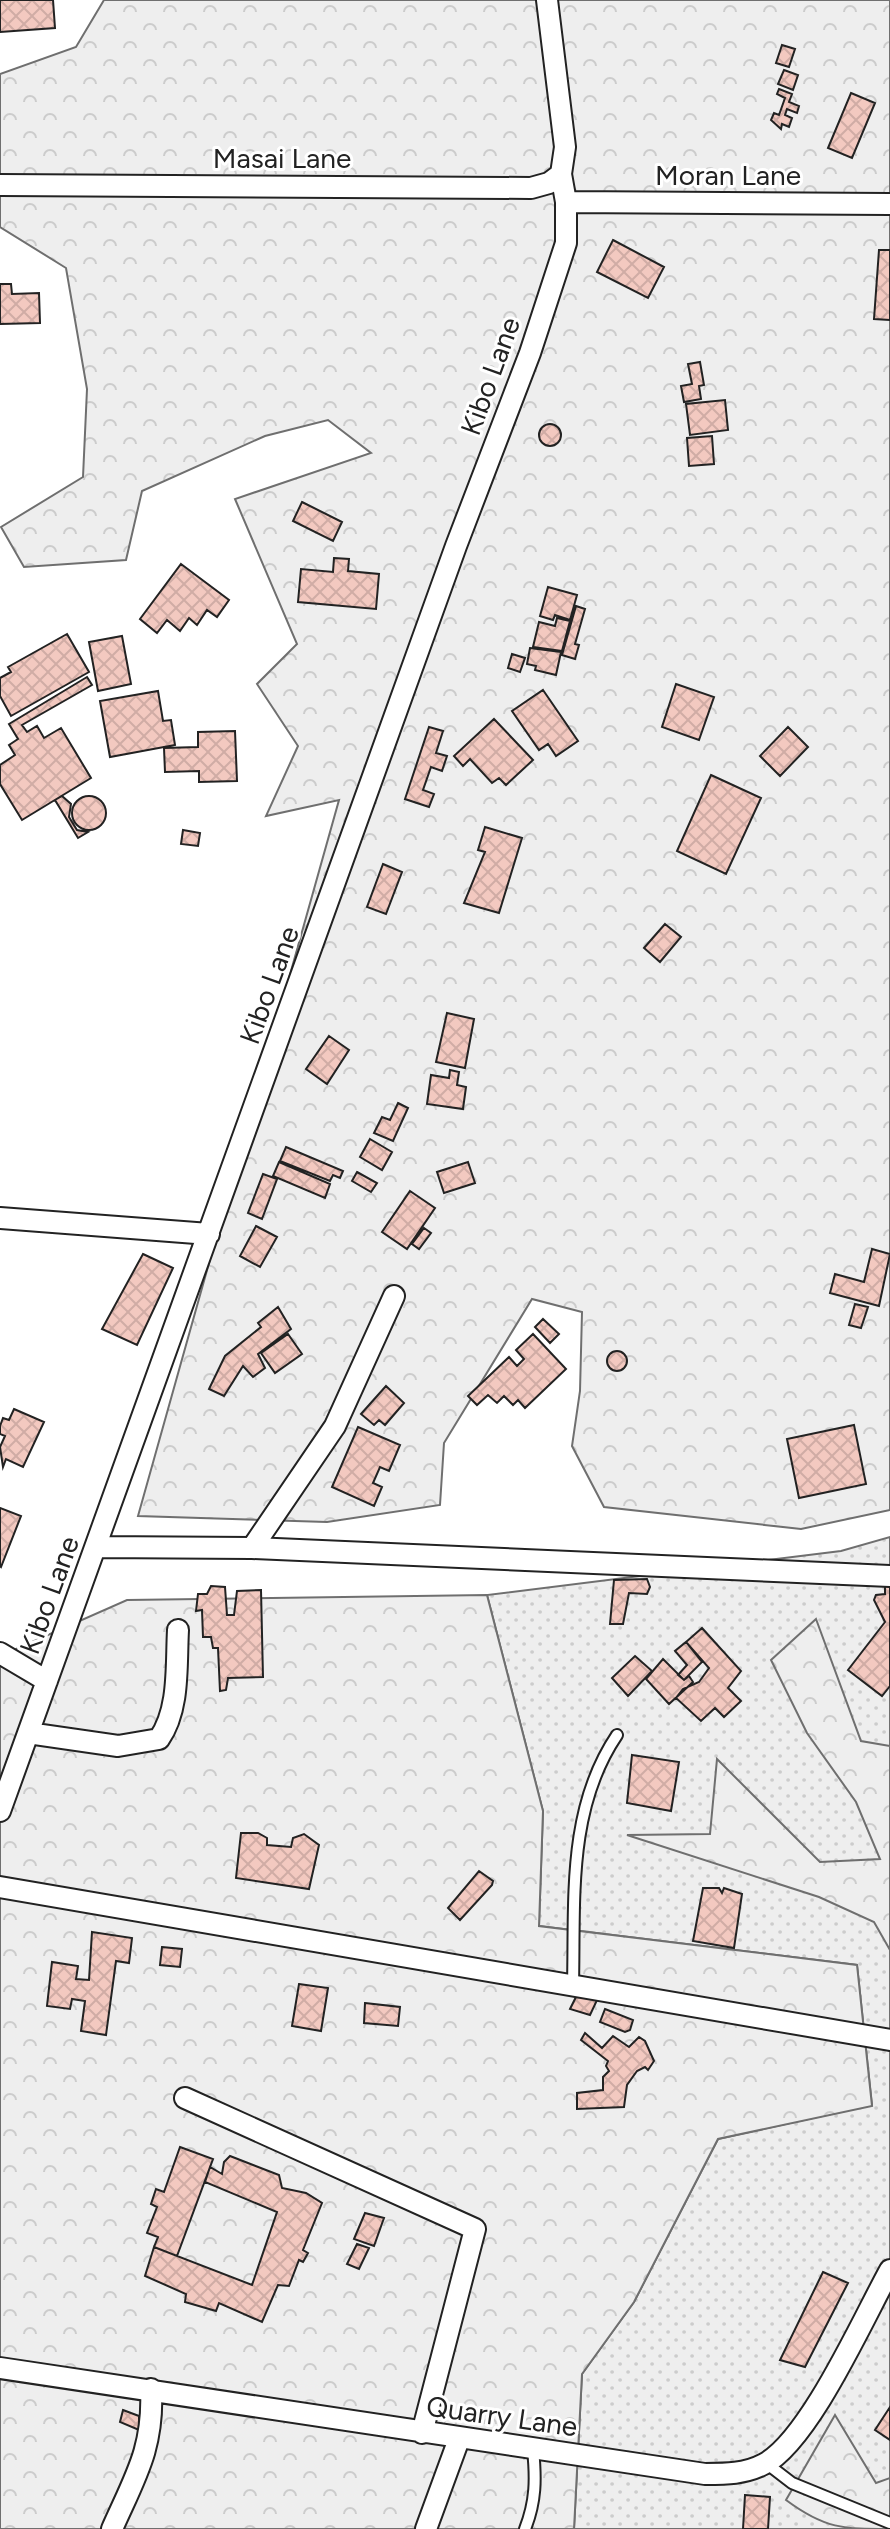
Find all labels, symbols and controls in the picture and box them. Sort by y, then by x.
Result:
street label: Masai Lane [213,141,351,175]
street label: Moran Lane [655,158,801,192]
street label: Kibo Lane [453,312,527,440]
street label: Kibo Lane [232,921,306,1049]
street label: Kibo Lane [12,1531,86,1659]
street label: Quarry Lane [424,2389,580,2443]

